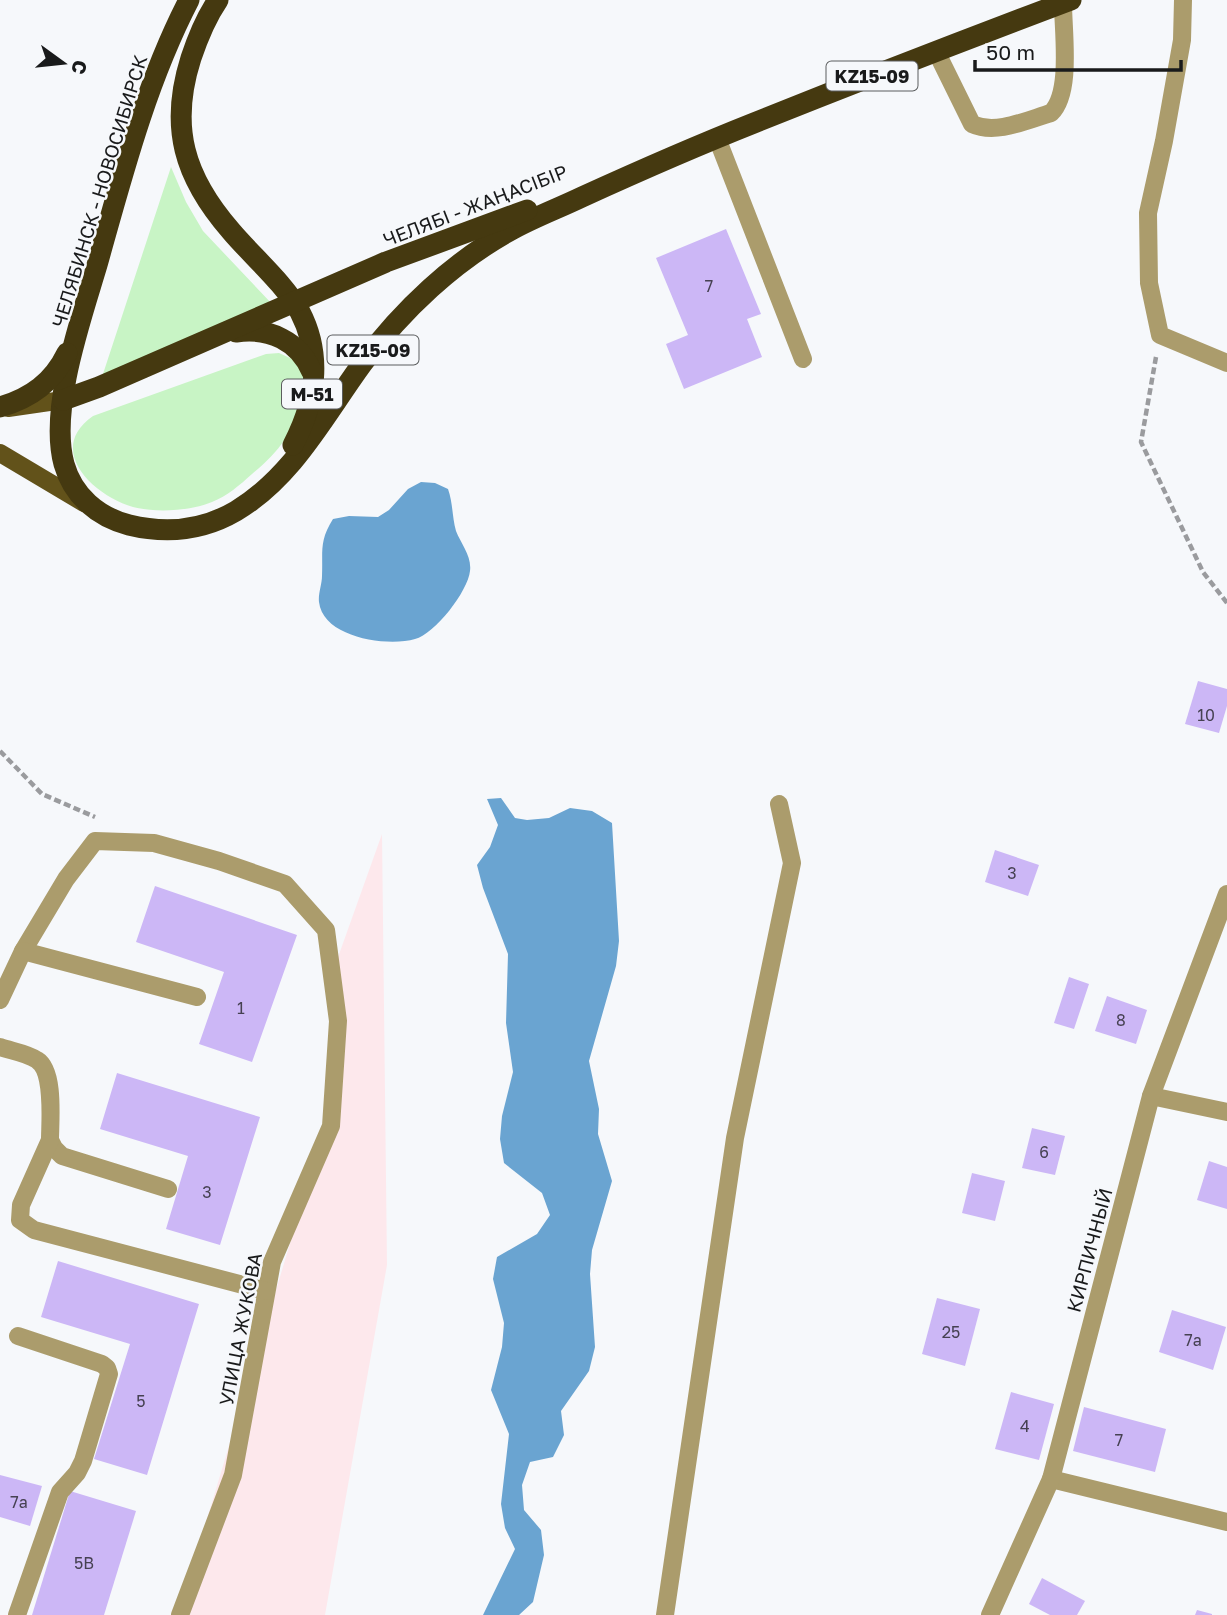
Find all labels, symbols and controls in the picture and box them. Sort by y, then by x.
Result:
north arrow [28,28,98,98]
scale bar [975,28,1182,72]
text: 50 m [986,39,1035,65]
street label: ЧЕЛЯБИНСК - НОВОСИБИРСК [47,52,151,330]
road number: KZ15-09 [826,62,917,90]
street label: ЧЕЛЯБІ - ЖАҢАСІБІР [380,159,570,251]
house number: 7 [705,276,713,296]
road number: KZ15-09 [328,336,418,364]
road number: M-51 [282,380,342,408]
house number: 10 [1197,705,1215,725]
house number: 3 [1007,863,1017,883]
house number: 1 [237,998,245,1018]
house number: 8 [1116,1010,1126,1030]
house number: 6 [1039,1142,1049,1162]
house number: 3 [202,1182,212,1202]
street label: КИРПИЧНЫЙ [1061,1185,1117,1315]
street label: УЛИЦА ЖУКОВА [214,1250,266,1407]
house number: 25 [942,1322,960,1342]
house number: 7а [1184,1330,1202,1350]
house number: 5 [136,1391,146,1411]
house number: 4 [1020,1416,1030,1436]
house number: 7 [1115,1430,1123,1450]
house number: 7а [10,1492,28,1512]
house number: 5В [74,1553,94,1573]

